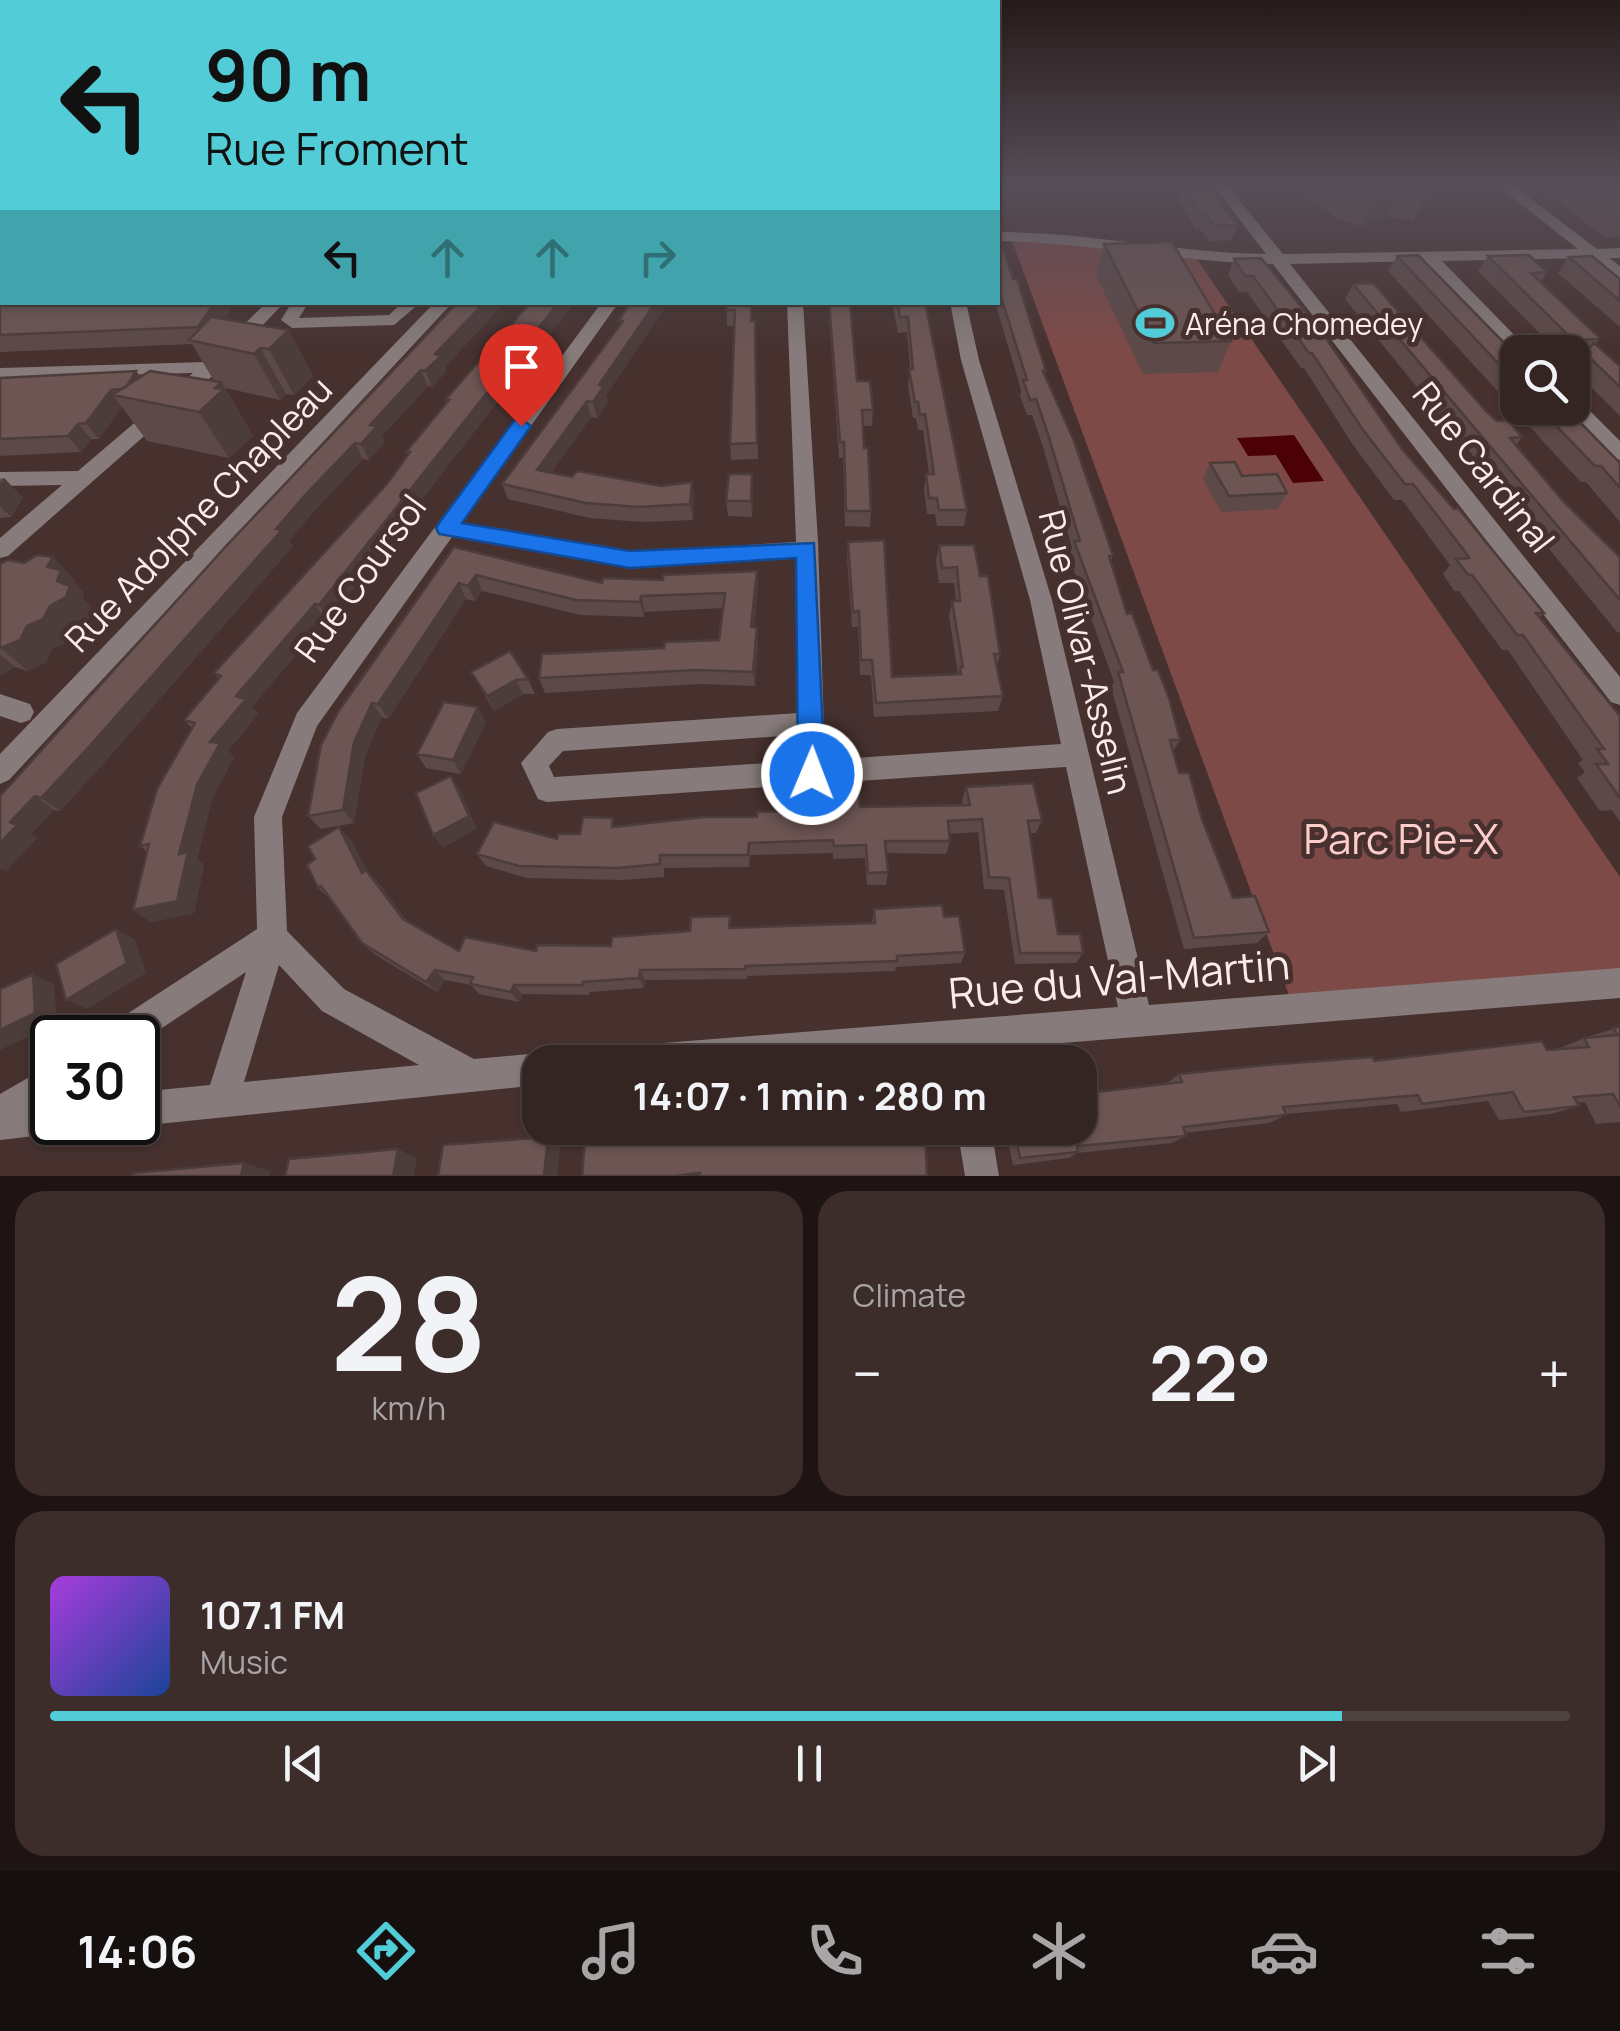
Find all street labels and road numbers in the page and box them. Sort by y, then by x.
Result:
street label: Rue Adolphe Chapleau [54,366,342,662]
street label: Rue Cardinal [1402,372,1566,562]
street label: Rue Coursol [283,485,437,671]
street label: Rue Olivar-Asselin [1027,505,1145,799]
street label: Rue du Val-Martin [946,934,1292,1022]

